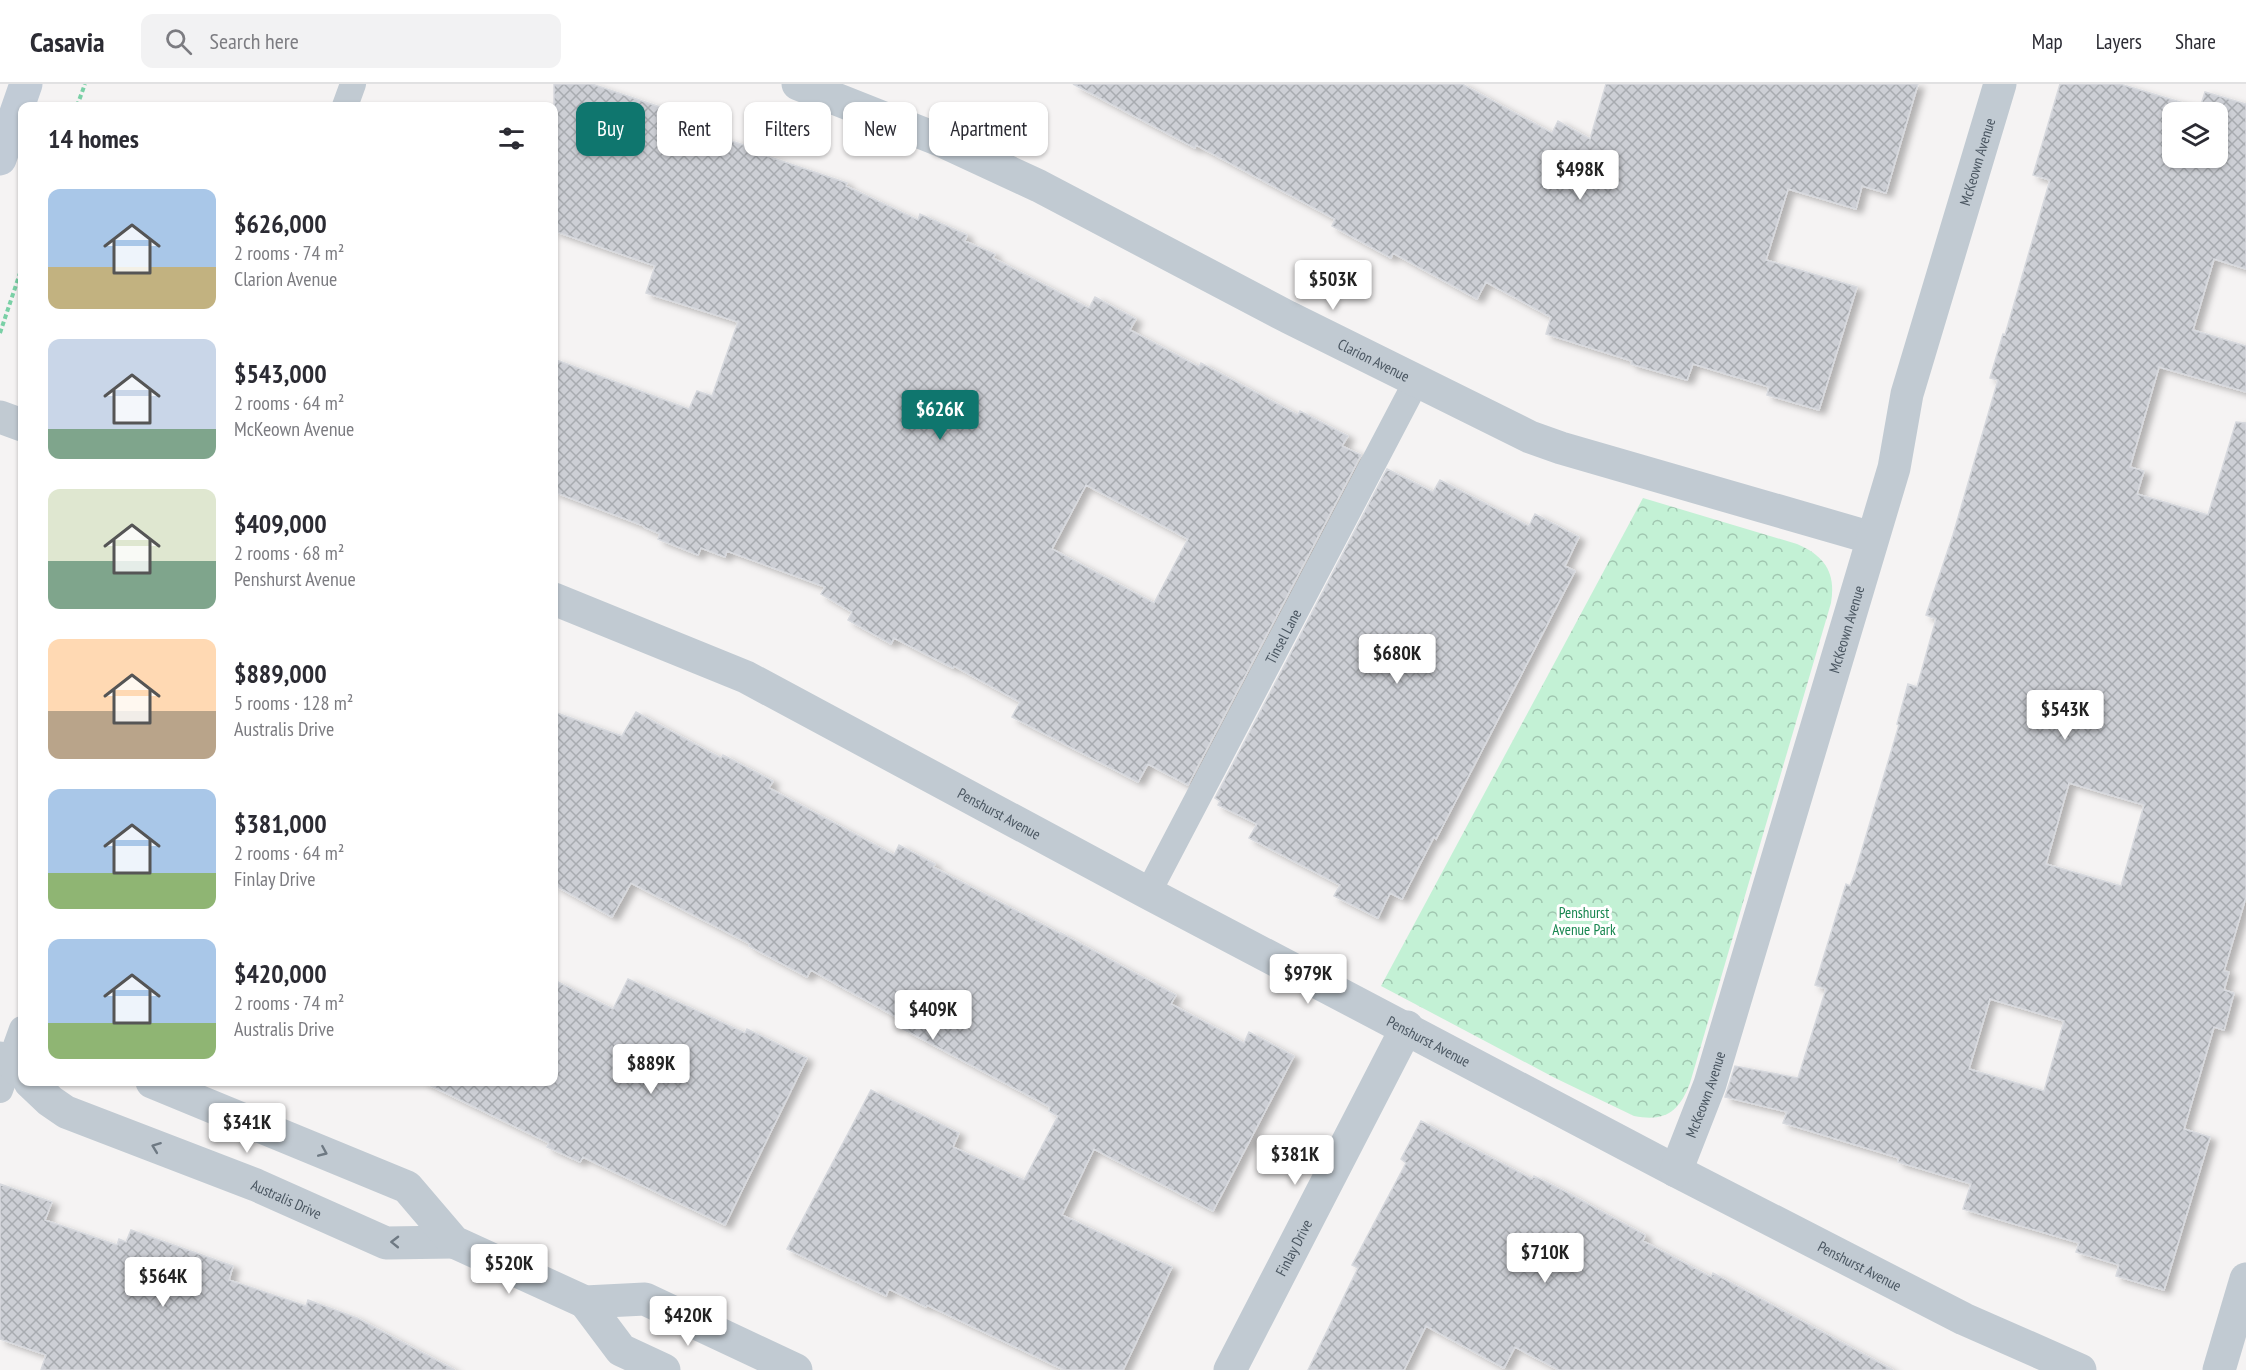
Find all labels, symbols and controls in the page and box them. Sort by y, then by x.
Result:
search box [141,14,561,68]
text: Casavia [30,23,105,60]
icon: search [162,25,195,58]
text: Search here [210,27,299,55]
text: Map [2032,28,2063,55]
text: Layers [2096,28,2142,55]
text: Share [2175,28,2216,55]
chip: Buy [576,102,645,156]
chip: Rent [657,102,732,156]
chip: Filters [744,102,831,156]
chip: New [843,102,917,156]
chip: Apartment [929,102,1048,156]
map controls [2162,102,2228,168]
button: layers [2162,102,2228,168]
street label: McKeown Avenue [1955,116,1999,208]
text: 14 homes [48,122,139,155]
icon: filters [495,122,528,155]
pin: $498K [1538,150,1622,201]
text: $498K [1556,156,1604,182]
text: $626,000 [234,207,327,240]
icon: home [96,213,168,285]
text: 2 rooms · 74 m² [234,240,344,266]
pin: $503K [1291,260,1375,311]
text: Clarion Avenue [234,266,337,292]
text: $503K [1309,266,1357,292]
street label: Clarion Avenue [1335,334,1413,385]
text: $543,000 [234,357,327,390]
icon: home [96,363,168,435]
text: 2 rooms · 64 m² [234,390,344,416]
pin: $626K [898,390,982,441]
text: $626K [916,396,964,422]
text: McKeown Avenue [234,416,354,442]
text: $409,000 [234,507,327,540]
icon: home [96,513,168,585]
text: 2 rooms · 68 m² [234,540,344,566]
text: Penshurst Avenue [234,566,356,592]
street label: McKeown Avenue [1824,583,1868,675]
street label: Tinsel Lane [1260,605,1305,667]
pin: $680K [1355,634,1439,685]
text: $680K [1373,640,1421,666]
text: $889,000 [234,657,327,690]
icon: home [96,663,168,735]
text: 5 rooms · 128 m² [234,690,353,716]
pin: $543K [2023,690,2107,741]
text: $543K [2041,696,2089,722]
text: Australis Drive [234,716,334,742]
street label: Penshurst Avenue [955,783,1044,843]
text: $381,000 [234,807,327,840]
icon: home [96,813,168,885]
text: 2 rooms · 64 m² [234,840,344,866]
text: Finlay Drive [234,866,316,892]
park label: Penshurst Avenue Park [1552,903,1616,939]
pin: $979K [1266,954,1350,1005]
text: $420,000 [234,957,327,990]
text: $979K [1284,960,1332,986]
icon: home [96,963,168,1035]
text: 2 rooms · 74 m² [234,990,344,1016]
pin: $409K [891,990,975,1041]
text: $409K [909,996,957,1022]
street label: Penshurst Avenue [1384,1011,1474,1071]
text: Australis Drive [234,1016,334,1042]
pin: $889K [609,1044,693,1095]
street label: McKeown Avenue [1681,1049,1729,1140]
text: $889K [627,1050,675,1076]
pin: $341K [205,1103,289,1154]
text: $341K [223,1109,271,1135]
pin: $381K [1253,1135,1337,1186]
text: $381K [1271,1141,1319,1167]
one-way arrow [152,1142,163,1154]
one-way arrow [316,1145,327,1157]
street label: Australis Drive [249,1175,325,1223]
street label: Finlay Drive [1271,1216,1316,1279]
pin: $710K [1503,1233,1587,1284]
one-way arrow [391,1236,400,1248]
street label: Penshurst Avenue [1815,1236,1905,1295]
text: $710K [1521,1239,1569,1265]
pin: $520K [467,1244,551,1295]
text: $520K [485,1250,533,1276]
pin: $564K [121,1257,205,1308]
text: $564K [139,1263,187,1289]
pin: $420K [646,1296,730,1347]
text: $420K [664,1302,712,1328]

